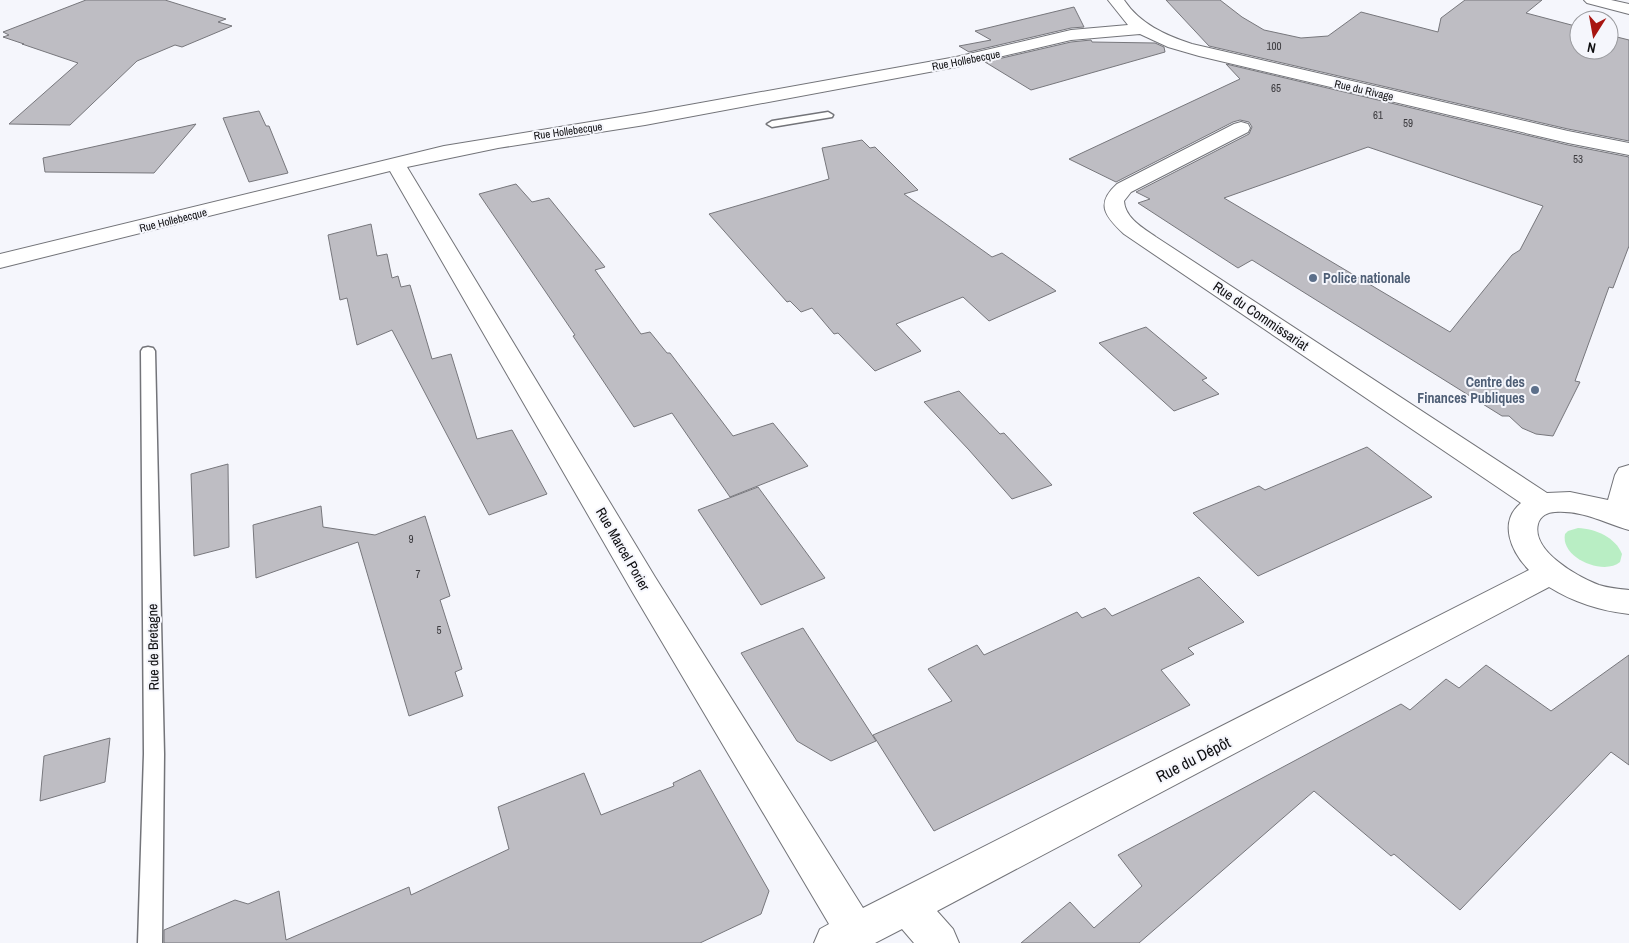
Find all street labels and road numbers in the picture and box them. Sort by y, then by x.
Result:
street label: Rue Hollebecque [931,47,1001,73]
street label: Rue du Rivage [1333,76,1395,104]
street label: Rue Hollebecque [533,119,603,143]
street label: Rue Hollebecque [138,205,208,235]
street label: Rue du Commissariat [1210,277,1312,355]
street label: Rue Marcel Porier [592,504,654,594]
street label: Rue de Bretagne [143,603,163,691]
street label: Rue du Dépôt [1152,731,1234,787]

